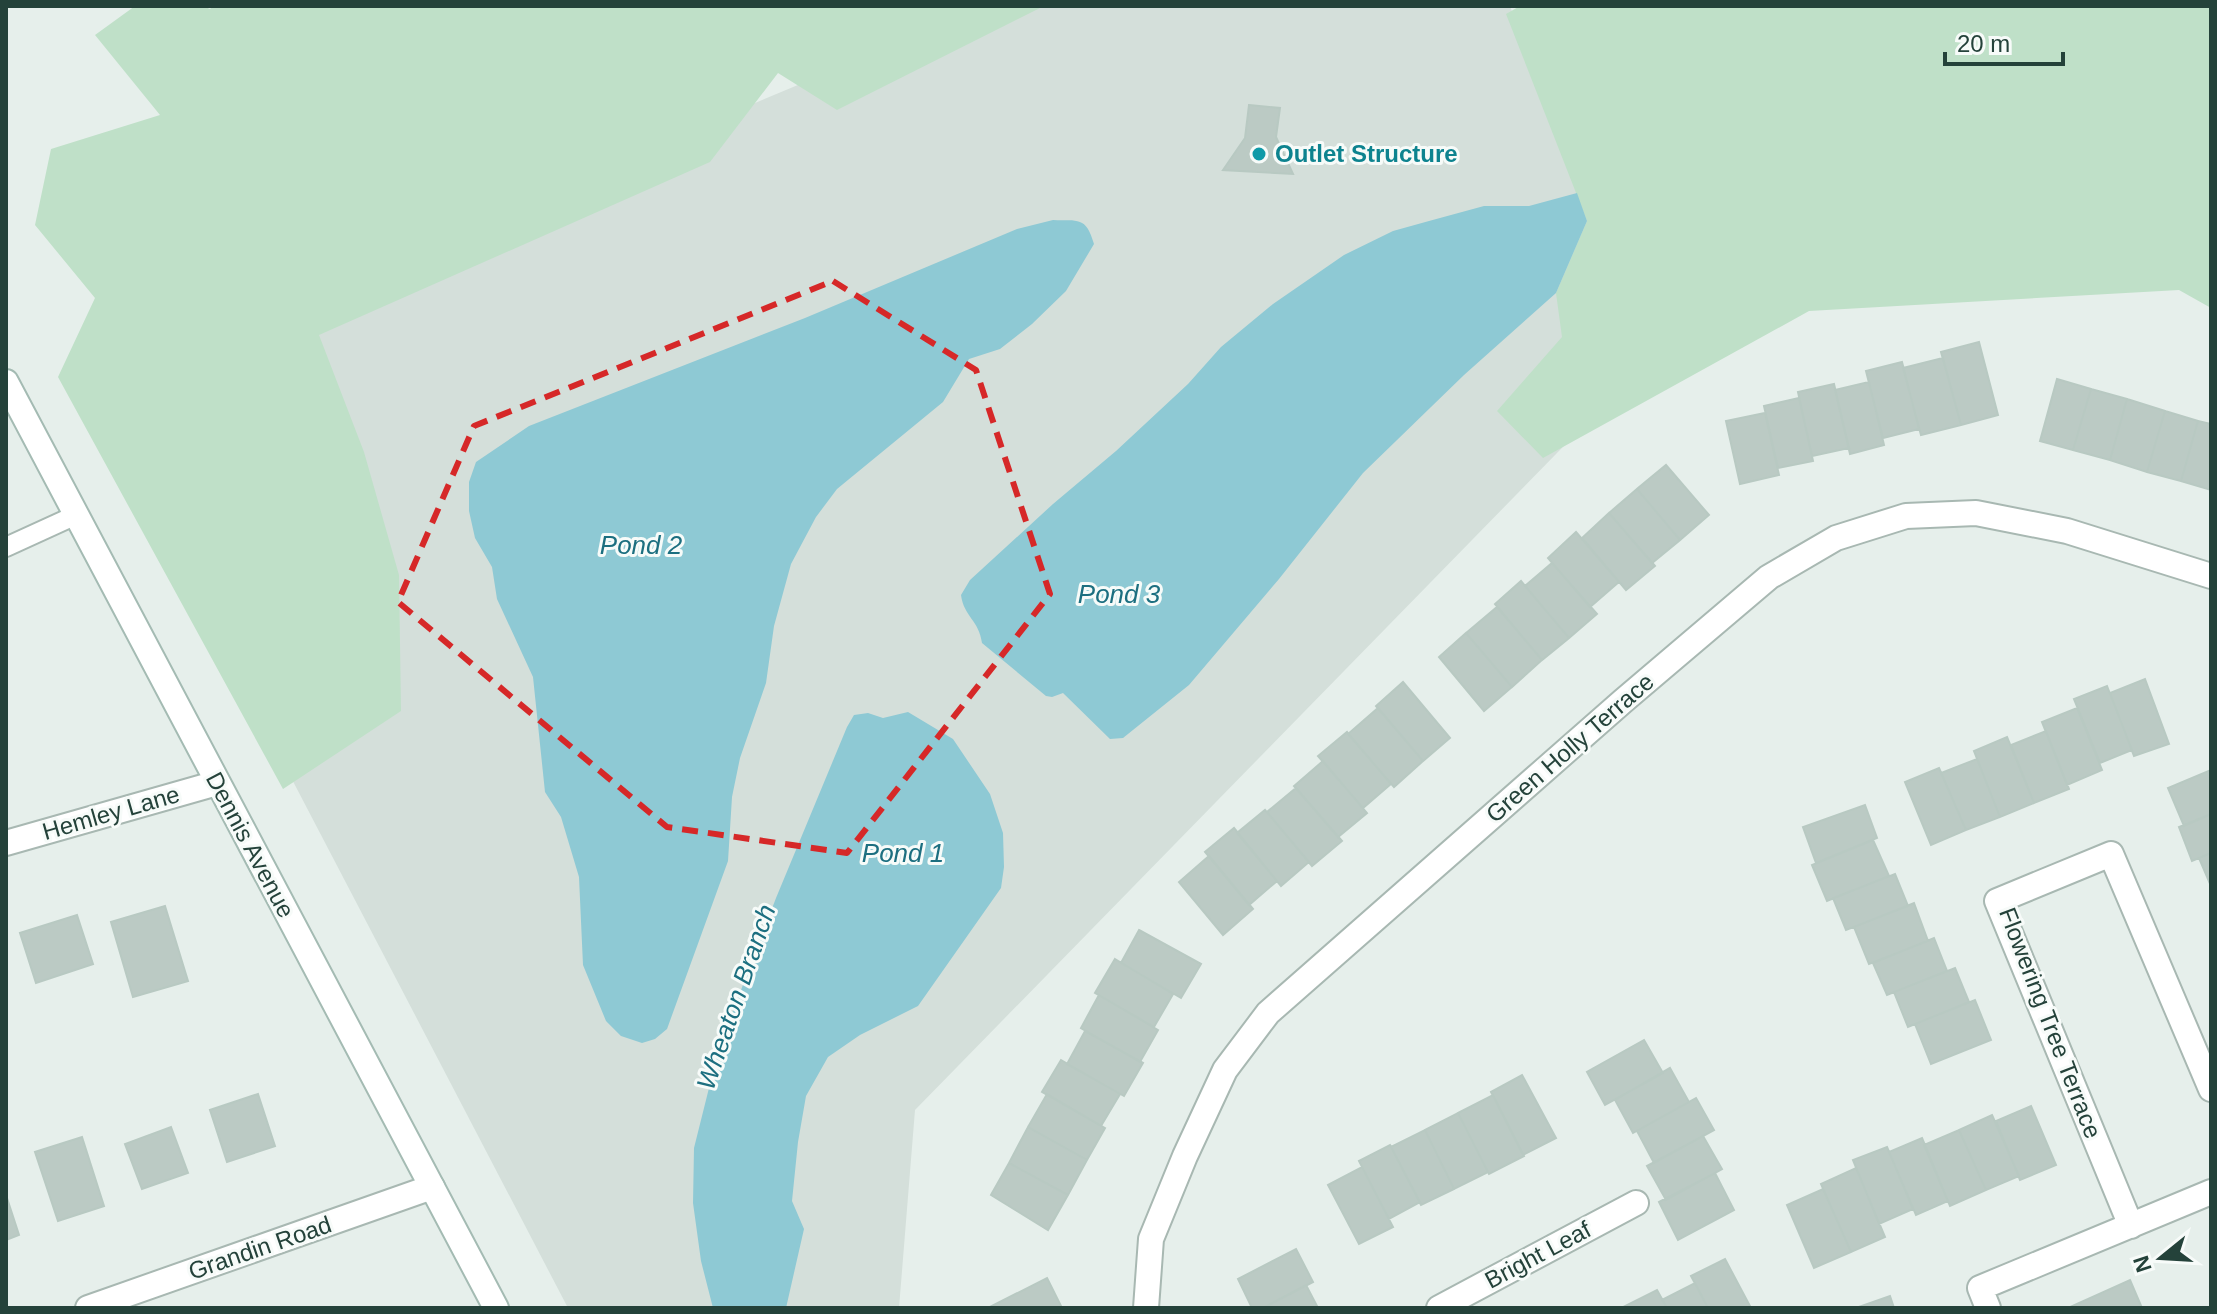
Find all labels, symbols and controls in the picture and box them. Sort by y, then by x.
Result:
scale bar [1945,16,2063,66]
text: 20 m [1957,30,2010,57]
place label: Outlet Structure [1275,140,1458,167]
marker: Outlet Structure [1250,145,1268,163]
water label: Pond 2 [600,530,683,560]
water label: Pond 3 [1078,579,1161,609]
street label: Green Holly Terrace [1480,668,1659,828]
street label: Dennis Avenue [201,767,300,922]
street label: Hemley Lane [39,780,183,845]
water label: Pond 1 [862,838,944,868]
water label: Wheaton Branch [690,901,782,1093]
street label: Flowering Tree Terrace [1994,904,2107,1142]
street label: Grandin Road [185,1210,335,1285]
street label: Bright Leaf [1480,1215,1596,1294]
north arrow [2121,1218,2201,1298]
text: N [2128,1253,2157,1275]

